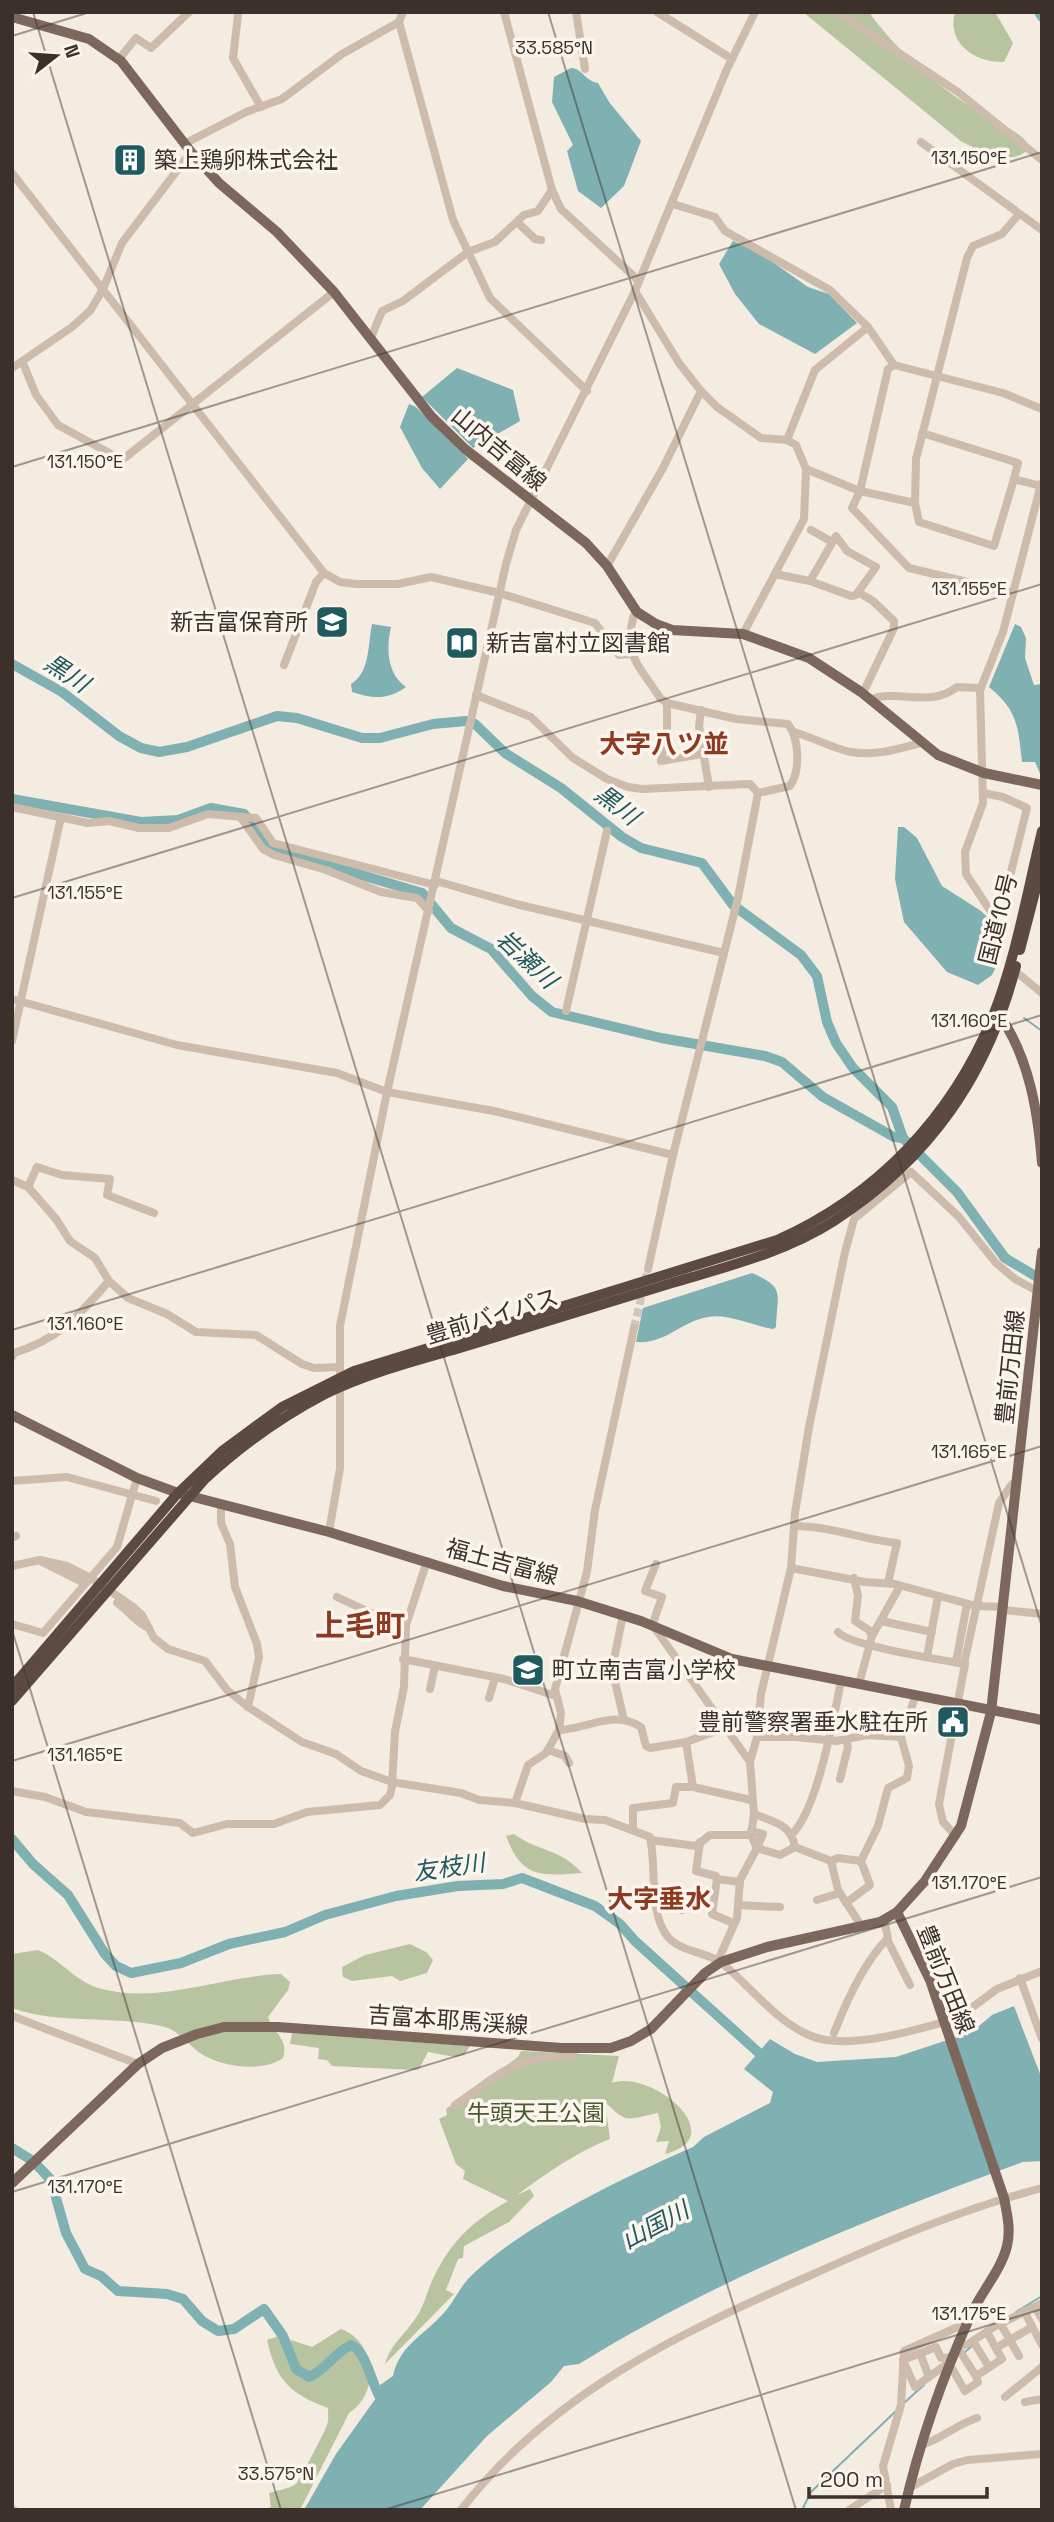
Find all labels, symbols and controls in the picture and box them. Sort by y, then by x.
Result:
north arrow [21,21,91,91]
text: 33.585°N [515,36,593,59]
text: N [58,41,86,61]
building icon: 築上鶏卵株式会社 [111,141,149,179]
place label: 築上鶏卵株式会社 [154,145,338,175]
text: 131.150°E [931,146,1007,169]
street label: 山内吉富線 [445,401,553,497]
text: 131.150°E [47,450,123,473]
text: 131.155°E [931,577,1007,600]
school or university icon: 新吉富保育所 [313,603,351,641]
place label: 新吉富保育所 [170,607,308,637]
library icon: 新吉富村立図書館 [443,624,481,662]
place label: 新吉富村立図書館 [486,628,670,658]
water label: 黒川 [38,647,98,701]
district label: 大字八ツ並 [599,727,729,761]
water label: 黒川 [589,778,648,834]
street label: 国道10号 [972,870,1024,968]
text: 131.155°E [47,881,123,904]
water label: 岩瀬川 [490,923,566,997]
text: 131.160°E [931,1009,1007,1032]
street label: 豊前バイパス [422,1282,562,1350]
street label: 豊前万田線 [989,1308,1031,1426]
text: 131.160°E [47,1312,123,1335]
text: 131.165°E [931,1440,1007,1463]
street label: 福土吉富線 [443,1533,561,1591]
district label: 上毛町 [315,1606,405,1645]
school or university icon: 町立南吉富小学校 [509,1651,547,1689]
place label: 町立南吉富小学校 [552,1655,736,1685]
public building icon: 豊前警察署垂水駐在所 [934,1703,972,1741]
place label: 豊前警察署垂水駐在所 [698,1707,928,1737]
text: 131.165°E [47,1743,123,1766]
water label: 友枝川 [411,1846,490,1887]
text: 131.170°E [931,1871,1007,1894]
district label: 大字垂水 [607,1882,711,1916]
street label: 豊前万田線 [911,1920,981,2038]
street label: 吉富本耶馬渓線 [367,1999,529,2041]
park label: 牛頭天王公園 [467,2098,605,2128]
text: 131.170°E [47,2175,123,2198]
water label: 山国川 [616,2193,697,2256]
text: 131.175°E [932,2302,1006,2325]
scale bar [809,2456,988,2500]
text: 33.575°N [238,2462,314,2485]
text: 200 m [820,2466,883,2493]

